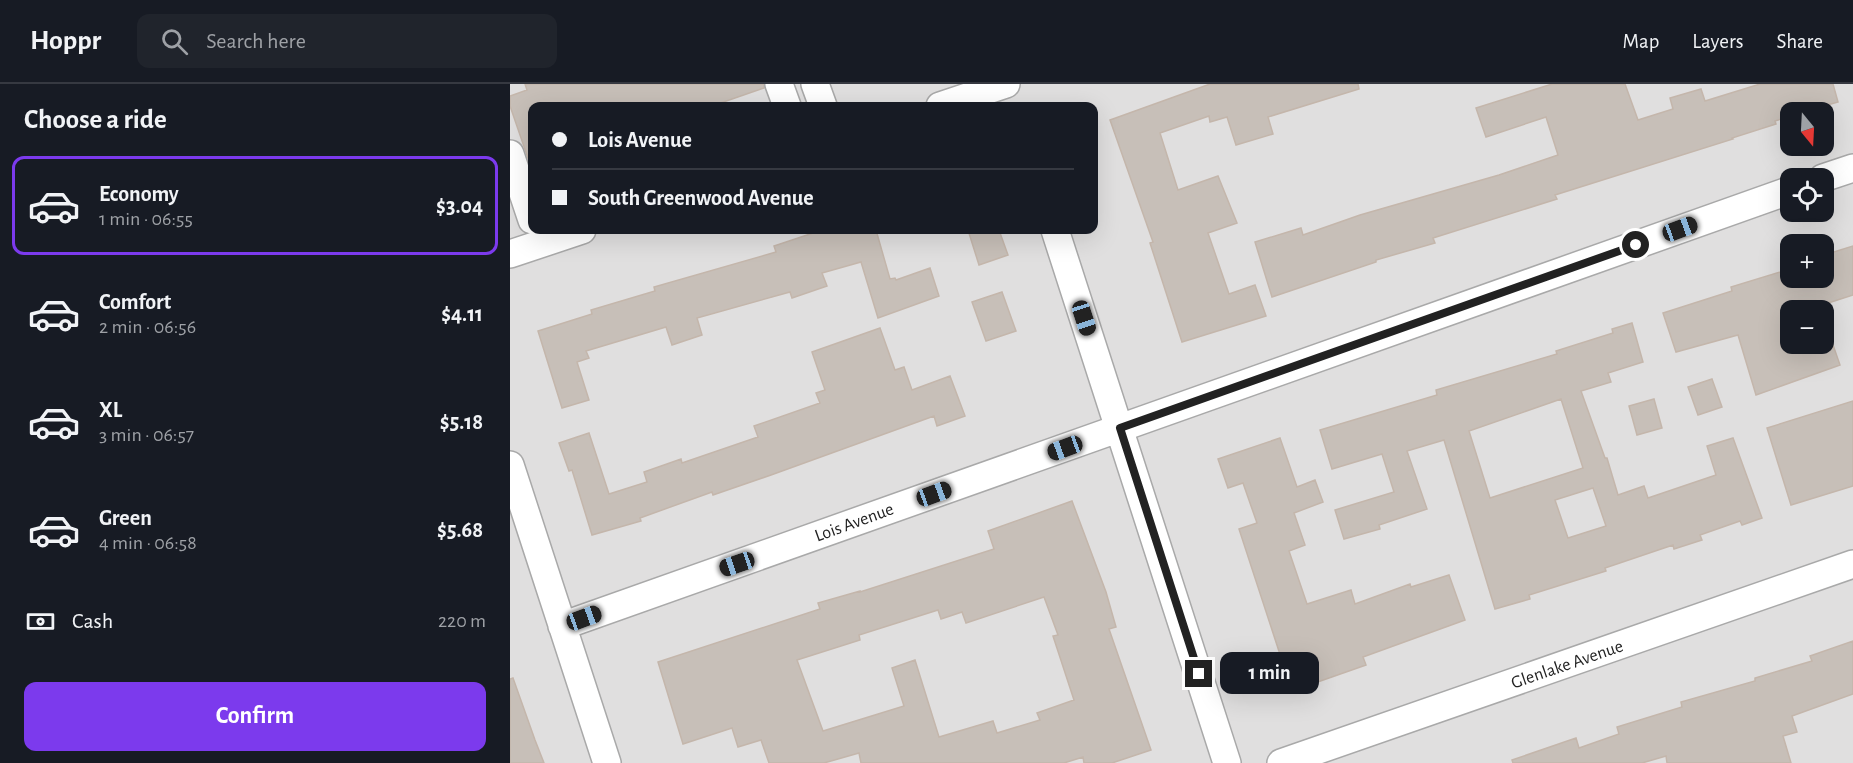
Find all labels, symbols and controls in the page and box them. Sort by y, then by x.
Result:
search box [137,14,557,68]
icon: search [158,25,191,58]
text: Hoppr [30,27,101,55]
text: Search here [206,30,306,52]
text: Map [1623,31,1659,52]
text: Layers [1692,31,1743,52]
text: Share [1776,31,1823,52]
north arrow [1780,102,1834,156]
map controls [1780,102,1834,354]
text: Choose a ride [24,106,167,133]
text: Lois Avenue [588,129,692,151]
button: locate [1780,168,1834,222]
icon: car [27,179,81,233]
text: Economy [99,183,179,205]
text: South Greenwood Avenue [588,187,814,209]
text: $3.04 [436,195,483,217]
text: 1 min · 06:55 [99,209,193,229]
car [1660,214,1700,244]
route start [1622,231,1649,258]
button: + [1780,234,1834,288]
icon: car [27,287,81,341]
text: Comfort [99,291,171,313]
car [1070,298,1098,338]
button: − [1780,300,1834,354]
text: $4.11 [441,303,483,325]
text: 2 min · 06:56 [99,317,196,337]
icon: car [27,395,81,449]
text: XL [99,399,122,421]
text: $5.18 [440,411,483,433]
text: 3 min · 06:57 [99,425,194,445]
car [1045,433,1085,463]
car [914,479,954,509]
street label: Lois Avenue [812,500,896,546]
icon: car [27,503,81,557]
text: Green [99,507,152,529]
text: $5.68 [437,519,483,541]
text: 4 min · 06:58 [99,533,197,553]
car [717,550,757,578]
car [564,603,604,633]
icon: cash [24,605,57,638]
text: Cash [72,610,113,632]
text: 220 m [438,611,486,631]
street label: Glenlake Avenue [1509,637,1626,693]
callout: 1 min [1220,653,1319,695]
route end [1185,660,1212,687]
text: 1 min [1248,663,1291,683]
button: Confirm [24,682,486,751]

